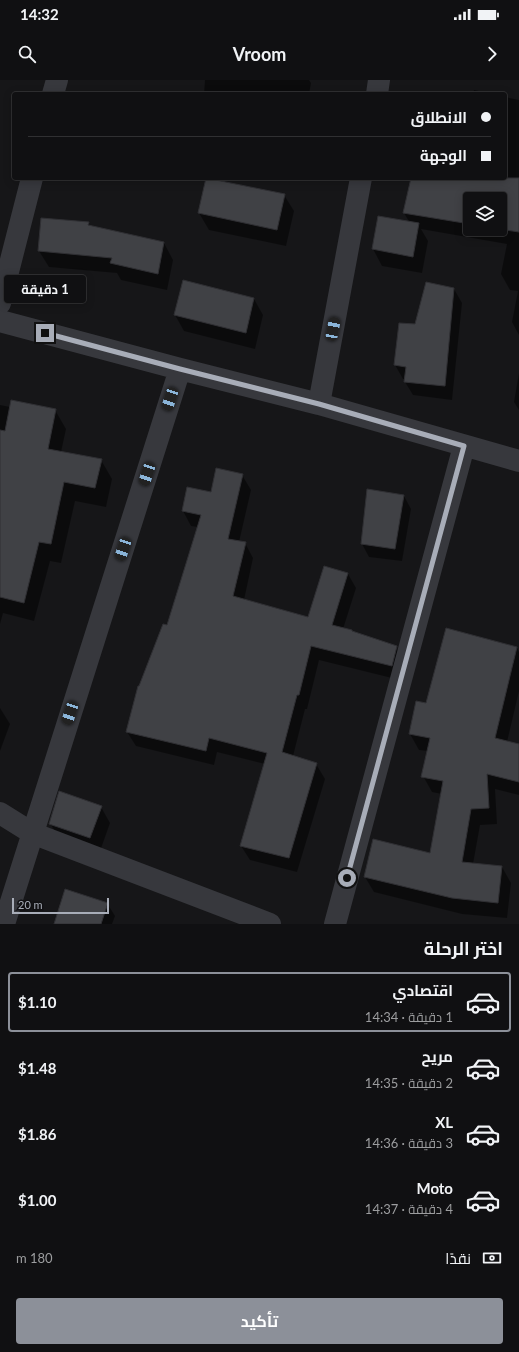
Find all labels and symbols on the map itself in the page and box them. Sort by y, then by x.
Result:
callout: 1 دقيقة [4,275,86,303]
car [325,316,341,342]
route end [36,324,54,342]
car [161,386,179,412]
car [138,461,156,487]
car [114,536,132,562]
car [61,700,79,726]
route start [338,869,356,887]
scale bar [12,896,109,915]

